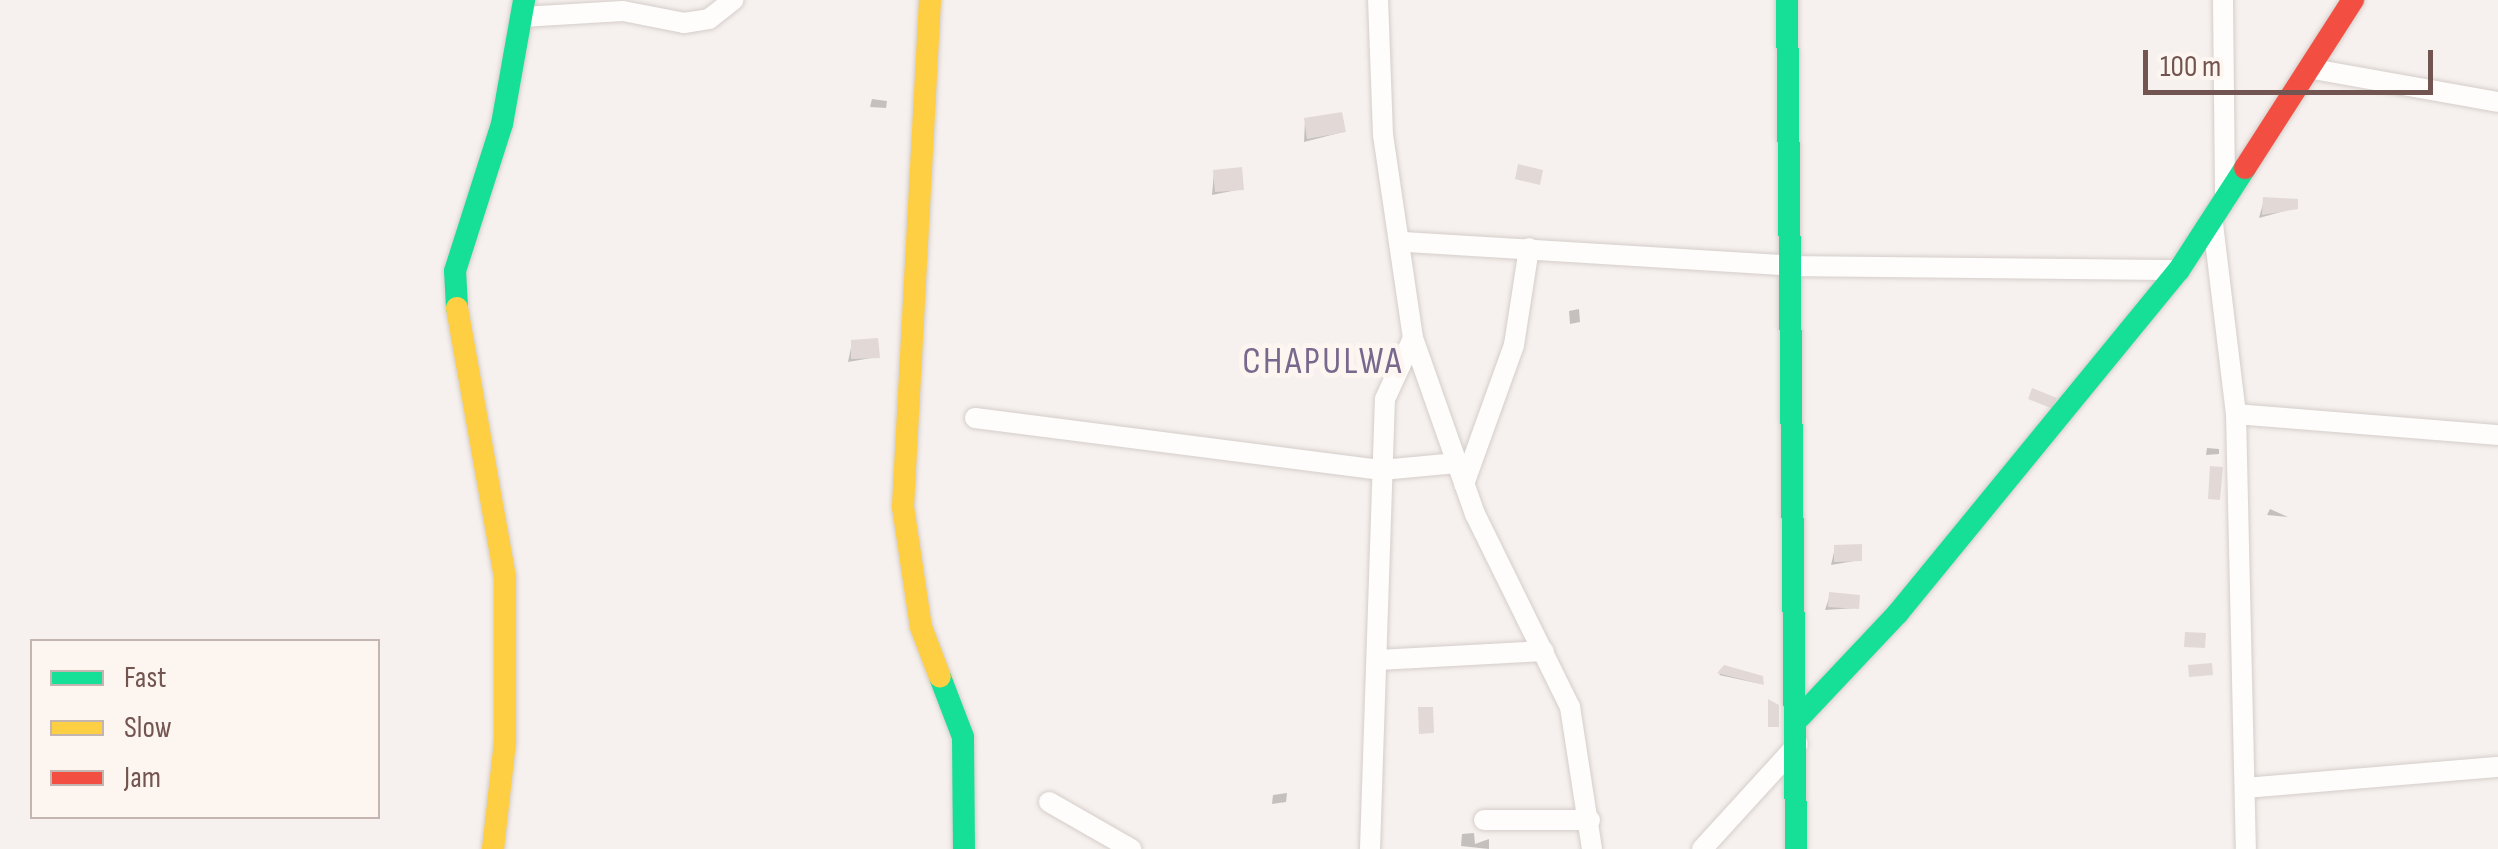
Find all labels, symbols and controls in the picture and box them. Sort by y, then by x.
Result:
scale bar [2148,30,2438,92]
text: 100 m [2160,49,2221,85]
district label: CHAPULWA [1242,339,1404,385]
legend [30,639,380,819]
text: Fast [124,660,166,696]
text: Slow [124,710,172,746]
text: Jam [124,760,161,796]

